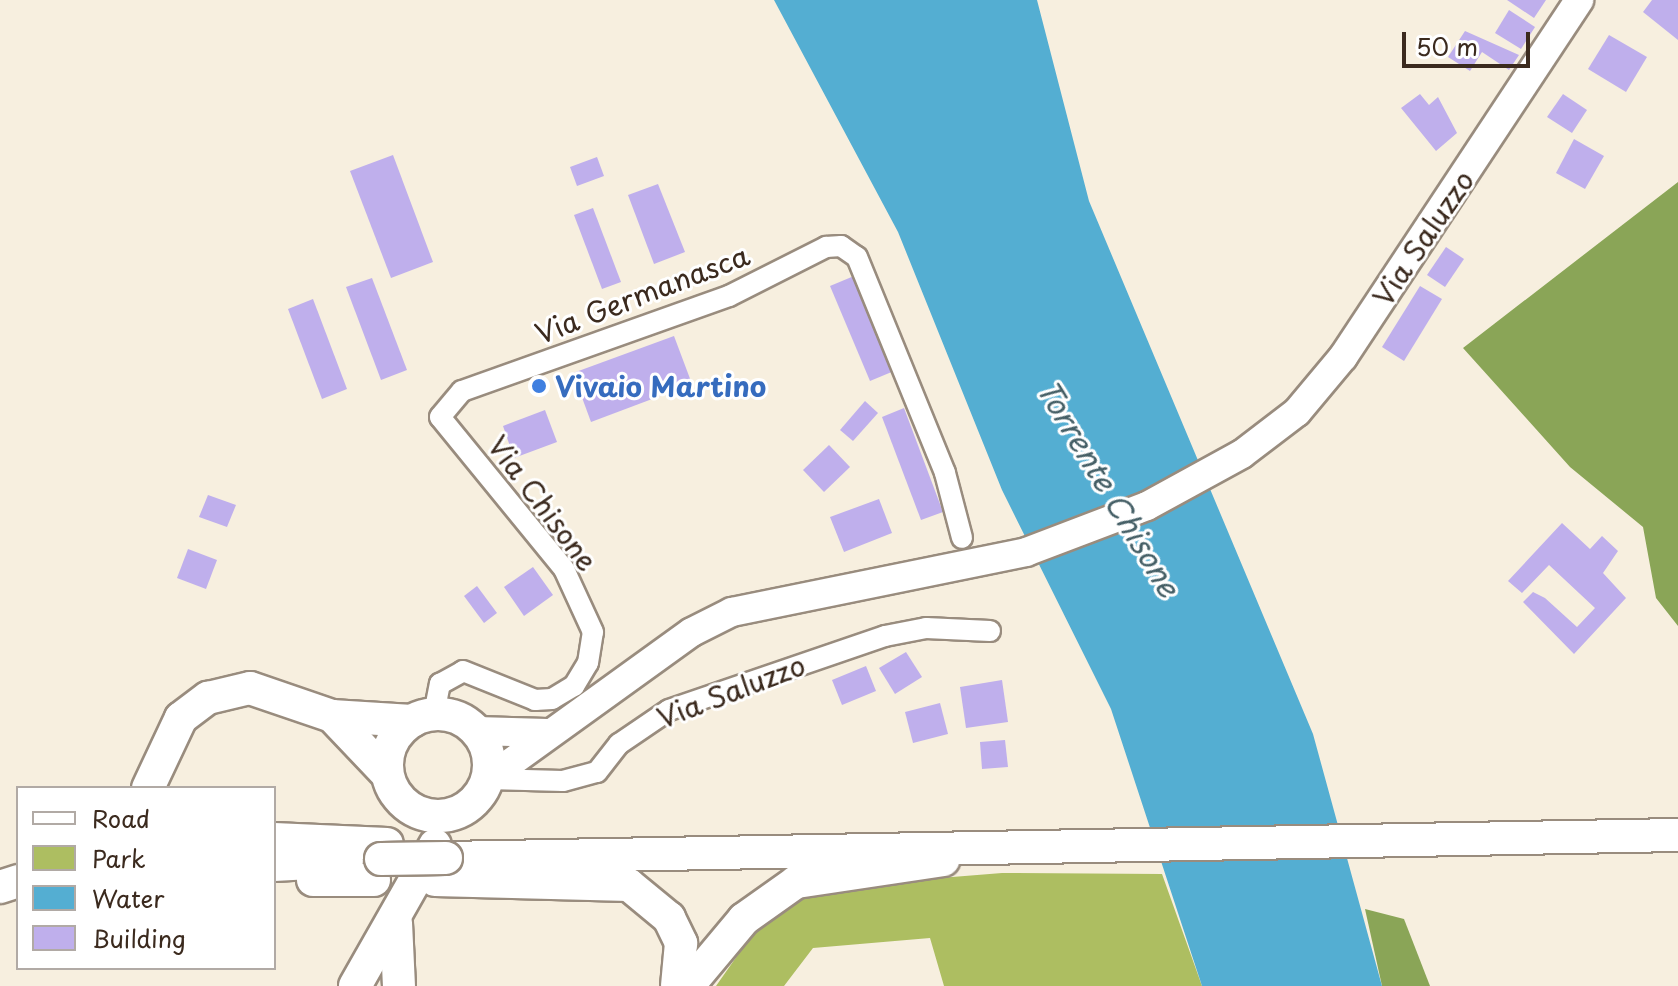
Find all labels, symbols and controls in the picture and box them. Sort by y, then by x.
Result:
scale bar [1406,16,1534,66]
text: 50 m [1416,28,1478,64]
street label: Via Saluzzo [1366,165,1480,311]
street label: Via Germanasca [530,238,754,350]
place label: Vivaio Martino [555,369,766,403]
water label: Torrente Chisone [1030,373,1188,603]
marker: Vivaio Martino [530,377,548,395]
street label: Via Chisone [481,429,605,577]
street label: Via Saluzzo [653,648,809,734]
legend [16,786,276,970]
text: Road [92,800,150,836]
text: Park [92,840,146,876]
text: Water [92,880,164,916]
text: Building [92,920,186,956]

